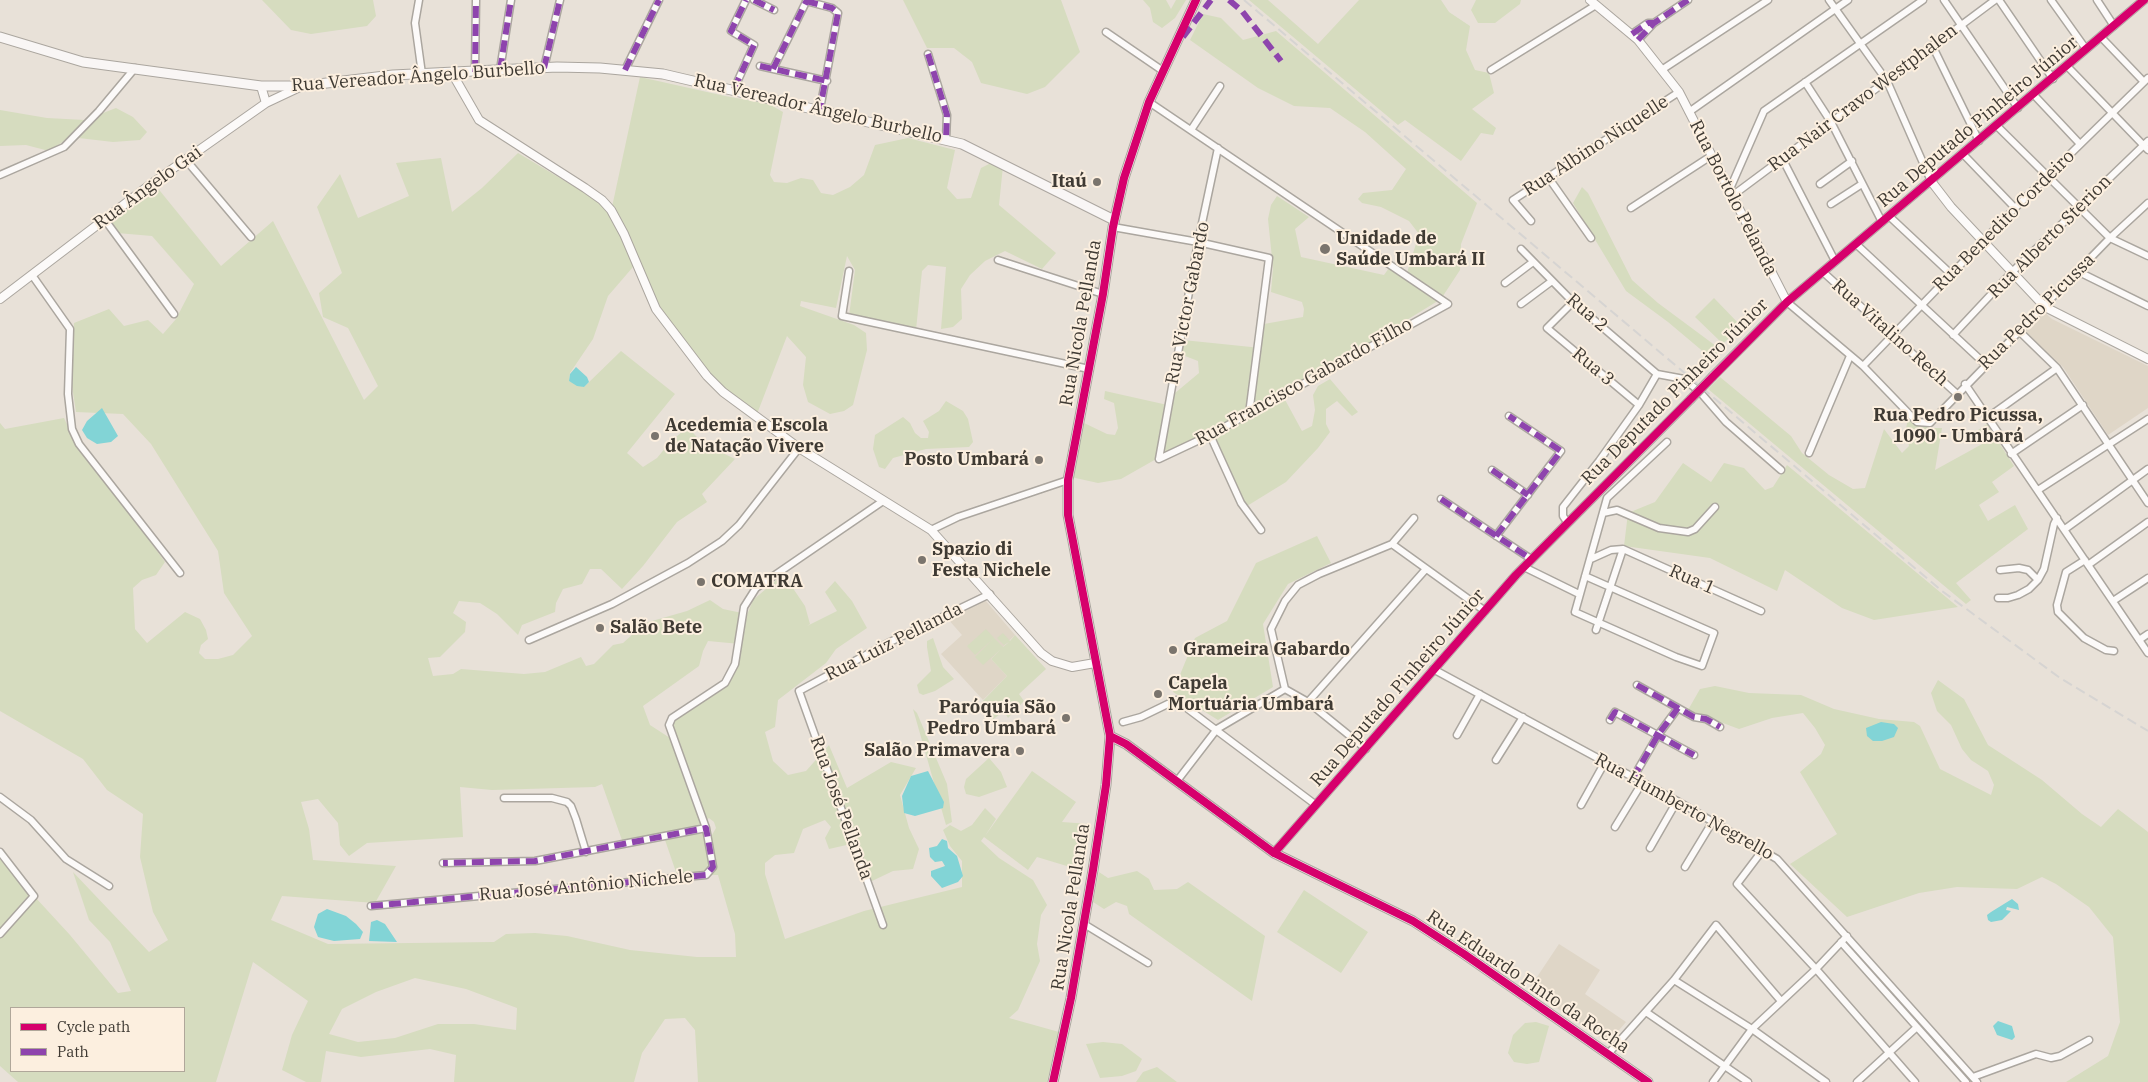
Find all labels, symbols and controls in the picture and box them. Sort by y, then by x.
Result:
street label: Rua Nair Cravo Westphalen [1764,20,1962,176]
street label: Rua Deputado Pinheiro Júnior [1873,32,2083,212]
street label: Rua Vereador Ângelo Burbello [291,57,545,97]
street label: Rua Vereador Ângelo Burbello [692,70,944,148]
street label: Rua Albino Niquelle [1519,91,1673,201]
street label: Rua Bortolo Pelanda [1684,117,1782,279]
street label: Rua Ângelo Gai [90,141,206,235]
street label: Rua Benedito Cordeiro [1929,146,2079,296]
place label: Itaú [1051,171,1087,193]
street label: Rua Alberto Sterion [1984,171,2116,303]
marker: Itaú [1091,176,1103,188]
street label: Rua Victor Gabardo [1162,220,1214,386]
place label: Unidade de Saúde Umbará II [1336,228,1485,270]
street label: Rua Nicola Pellanda [1056,238,1106,408]
marker: Unidade de Saúde Umbará II [1318,242,1332,256]
street label: Rua Pedro Picussa [1974,249,2100,375]
street label: Rua Vitalino Rech [1827,275,1953,391]
street label: Rua 2 [1562,289,1612,337]
street label: Rua Deputado Pinheiro Júnior [1577,294,1773,490]
street label: Rua Francisco Gabardo Filho [1192,313,1416,451]
street label: Rua 3 [1568,343,1618,391]
marker: Rua Pedro Picussa, 1090 - Umbará [1952,391,1964,403]
place label: Rua Pedro Picussa, 1090 - Umbará [1873,405,2043,448]
place label: Acedemia e Escola de Natação Vivere [665,415,828,458]
marker: Acedemia e Escola de Natação Vivere [649,430,661,442]
place label: Posto Umbará [904,449,1029,471]
marker: Posto Umbará [1033,454,1045,466]
place label: Spazio di Festa Nichele [932,539,1051,582]
marker: Spazio di Festa Nichele [916,554,928,566]
street label: Rua 1 [1666,560,1718,600]
place label: COMATRA [711,571,803,593]
marker: COMATRA [695,576,707,588]
street label: Rua Deputado Pinheiro Júnior [1306,585,1490,791]
street label: Rua Luiz Pellanda [822,598,966,686]
place label: Salão Bete [610,617,702,639]
marker: Salão Bete [594,622,606,634]
place label: Grameira Gabardo [1183,639,1350,661]
marker: Grameira Gabardo [1167,644,1179,656]
place label: Capela Mortuária Umbará [1168,673,1334,716]
marker: Capela Mortuária Umbará [1152,688,1164,700]
place label: Paróquia São Pedro Umbará [927,697,1056,740]
marker: Paróquia São Pedro Umbará [1060,712,1072,724]
street label: Rua José Pellanda [805,733,877,883]
place label: Salão Primavera [864,740,1010,762]
marker: Salão Primavera [1014,745,1026,757]
street label: Rua Humberto Negrello [1591,749,1777,865]
street label: Rua Nicola Pellanda [1047,822,1095,992]
street label: Rua José Antônio Nichele [478,866,694,906]
street label: Rua Eduardo Pinto da Rocha [1422,906,1634,1058]
legend [10,1007,185,1072]
text: Cycle path [57,1017,130,1036]
text: Path [57,1042,89,1061]

